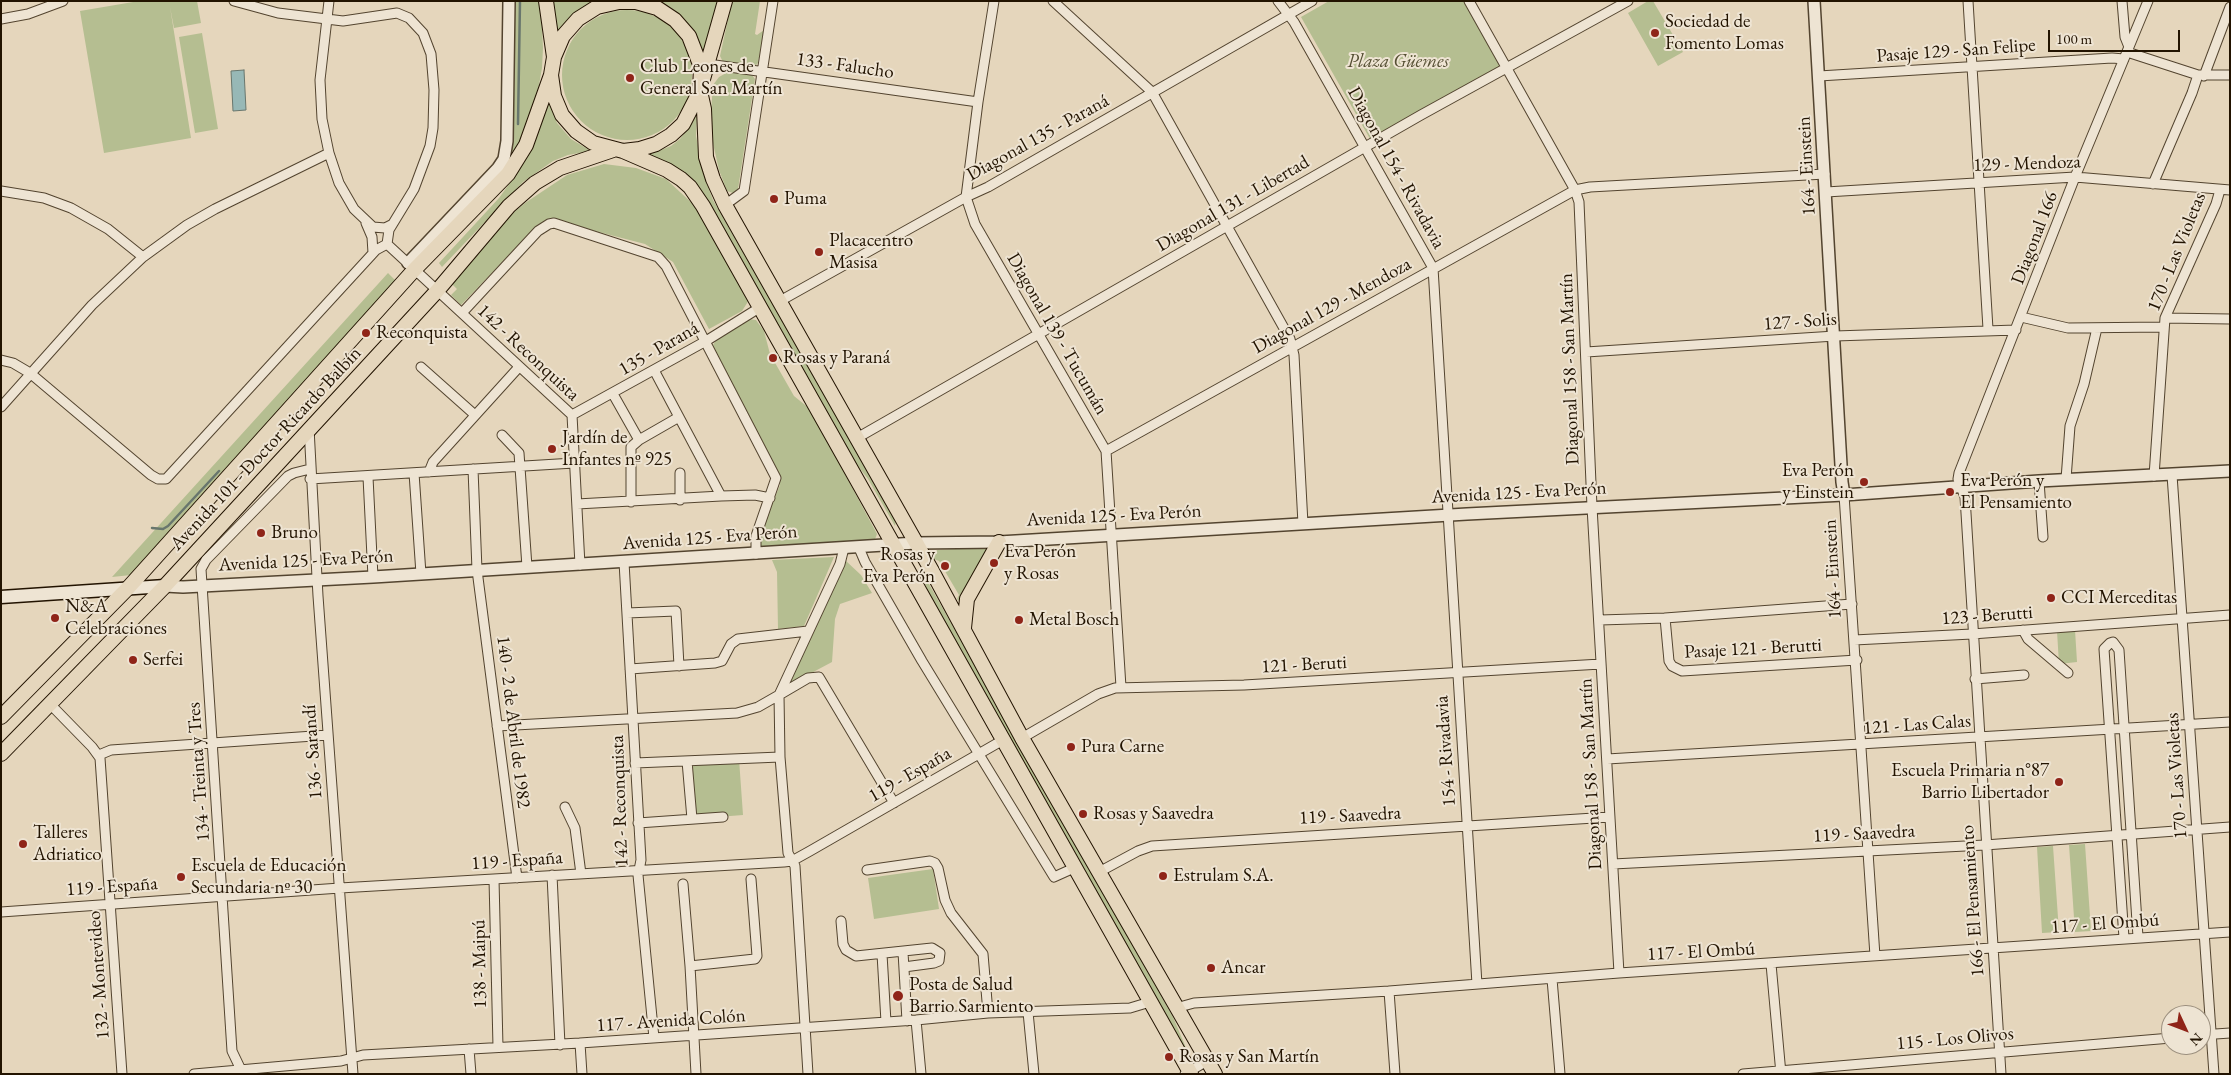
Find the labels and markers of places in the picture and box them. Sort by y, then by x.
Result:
place label: Sociedad de Fomento Lomas [1665,11,1784,55]
marker: Sociedad de Fomento Lomas [1649,27,1661,39]
place label: Club Leones de General San Martín [640,56,783,100]
marker: Club Leones de General San Martín [624,72,636,84]
place label: Puma [784,188,827,210]
marker: Puma [768,193,780,205]
place label: Placacentro Masisa [829,230,913,274]
marker: Placacentro Masisa [813,246,825,258]
place label: Reconquista [376,322,468,344]
marker: Reconquista [360,327,372,339]
place label: Rosas y Paraná [783,347,890,369]
marker: Rosas y Paraná [767,352,779,364]
place label: Jardín de Infantes nº 925 [562,427,672,471]
marker: Jardín de Infantes nº 925 [546,443,558,455]
place label: Eva Perón y Einstein [1782,460,1854,504]
place label: Eva Perón y El Pensamiento [1960,470,2072,514]
marker: Eva Perón y Einstein [1858,476,1870,488]
marker: Eva Perón y El Pensamiento [1944,486,1956,498]
place label: Bruno [271,522,318,544]
marker: Bruno [255,527,267,539]
place label: Eva Perón y Rosas [1004,541,1076,585]
place label: Rosas y Eva Perón [863,544,935,588]
marker: Eva Perón y Rosas [988,557,1000,569]
marker: Rosas y Eva Perón [939,560,951,572]
place label: CCI Merceditas [2061,587,2177,609]
marker: CCI Merceditas [2045,592,2057,604]
place label: N&A Celebraciones [65,596,167,640]
place label: Metal Bosch [1029,609,1119,631]
marker: N&A Celebraciones [49,612,61,624]
marker: Metal Bosch [1013,614,1025,626]
place label: Serfei [143,649,183,671]
marker: Serfei [127,654,139,666]
place label: Pura Carne [1081,736,1164,758]
marker: Pura Carne [1065,741,1077,753]
place label: Escuela Primaria n°87 Barrio Libertador [1891,760,2049,804]
marker: Escuela Primaria n°87 Barrio Libertador [2053,776,2065,788]
place label: Rosas y Saavedra [1093,803,1214,825]
marker: Rosas y Saavedra [1077,808,1089,820]
place label: Talleres Adriatico [33,822,102,866]
marker: Talleres Adriatico [17,838,29,850]
place label: Escuela de Educación Secundaria nº 30 [191,855,346,899]
place label: Estrulam S.A. [1173,865,1274,887]
marker: Estrulam S.A. [1157,870,1169,882]
marker: Escuela de Educación Secundaria nº 30 [175,871,187,883]
place label: Ancar [1221,957,1266,979]
marker: Ancar [1205,962,1217,974]
place label: Posta de Salud Barrio Sarmiento [909,974,1033,1018]
marker: Posta de Salud Barrio Sarmiento [891,989,905,1003]
place label: Rosas y San Martín [1179,1046,1319,1068]
marker: Rosas y San Martín [1163,1051,1175,1063]

